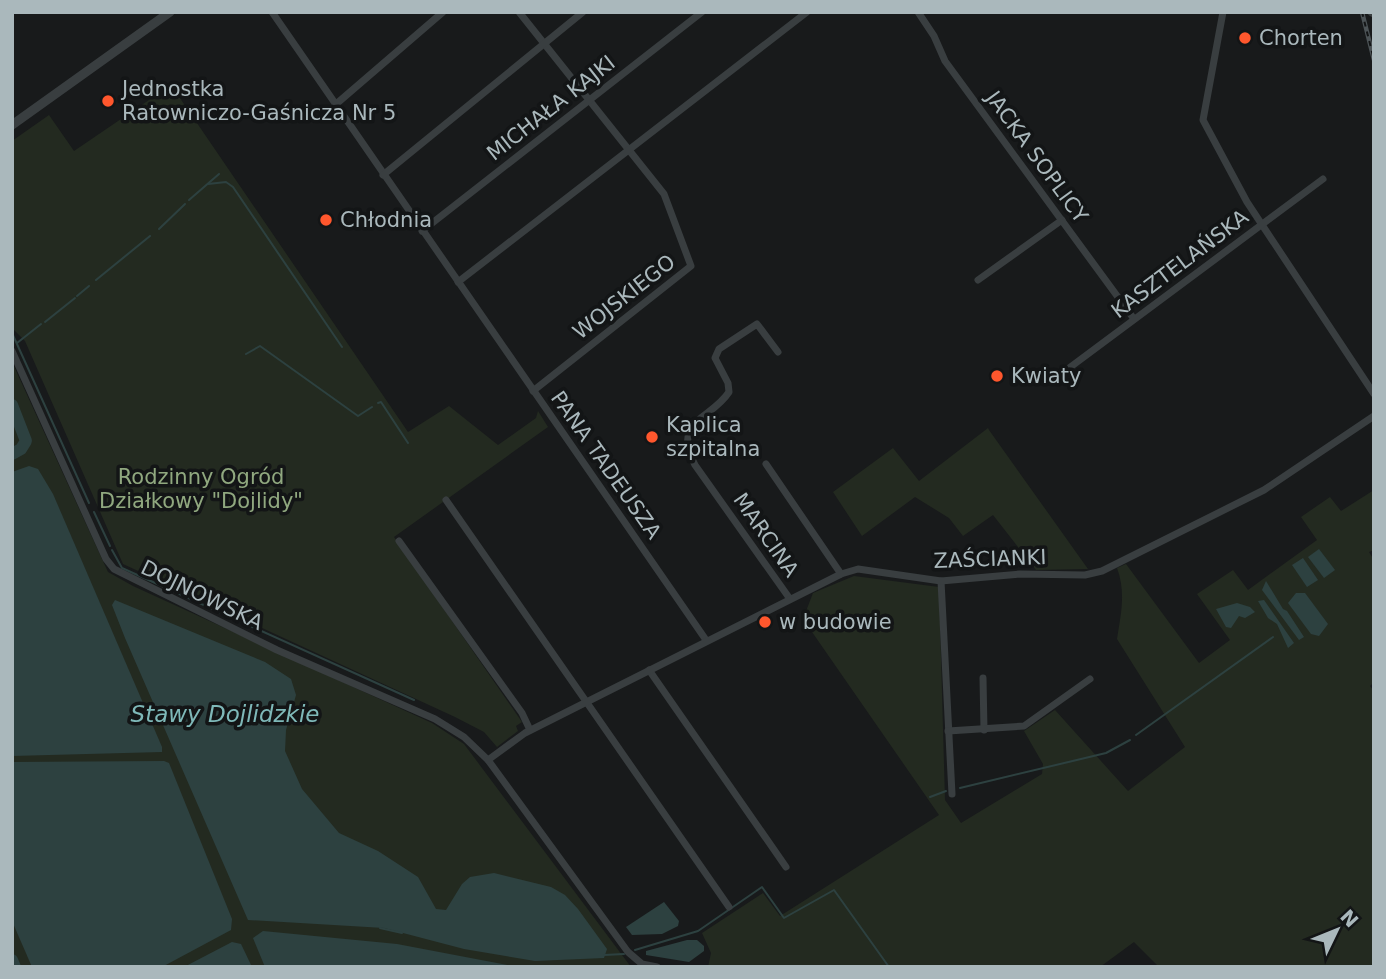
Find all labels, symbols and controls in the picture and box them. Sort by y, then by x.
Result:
place label: Chorten [1259,26,1343,50]
marker: Chorten [1237,30,1253,46]
street label: MICHAŁA KAJKI [482,51,620,165]
place label: Jednostka Ratowniczo-Gaśnicza Nr 5 [120,77,396,125]
street label: JACKA SOPLICY [980,85,1093,227]
marker: Jednostka Ratowniczo-Gaśnicza Nr 5 [100,93,116,109]
street label: KASZTELAŃSKA [1106,204,1254,323]
place label: Chłodnia [340,208,432,232]
marker: Chłodnia [318,212,334,228]
street label: WOJSKIEGO [568,250,680,344]
place label: Kwiaty [1011,364,1081,388]
marker: Kwiaty [989,368,1005,384]
street label: PANA TADEUSZA [546,386,666,544]
place label: Kaplica szpitalna [666,413,760,461]
marker: Kaplica szpitalna [644,429,660,445]
park label: Rodzinny Ogród Działkowy "Dojlidy" [99,465,303,513]
street label: MARCINA [728,488,804,582]
street label: ZAŚCIANKI [933,544,1047,573]
street label: DOJNOWSKA [137,555,268,635]
place label: w budowie [779,610,892,634]
marker: w budowie [757,614,773,630]
water label: Stawy Dojlidzkie [131,701,319,727]
north arrow [1302,895,1372,965]
text: N [1336,905,1363,932]

